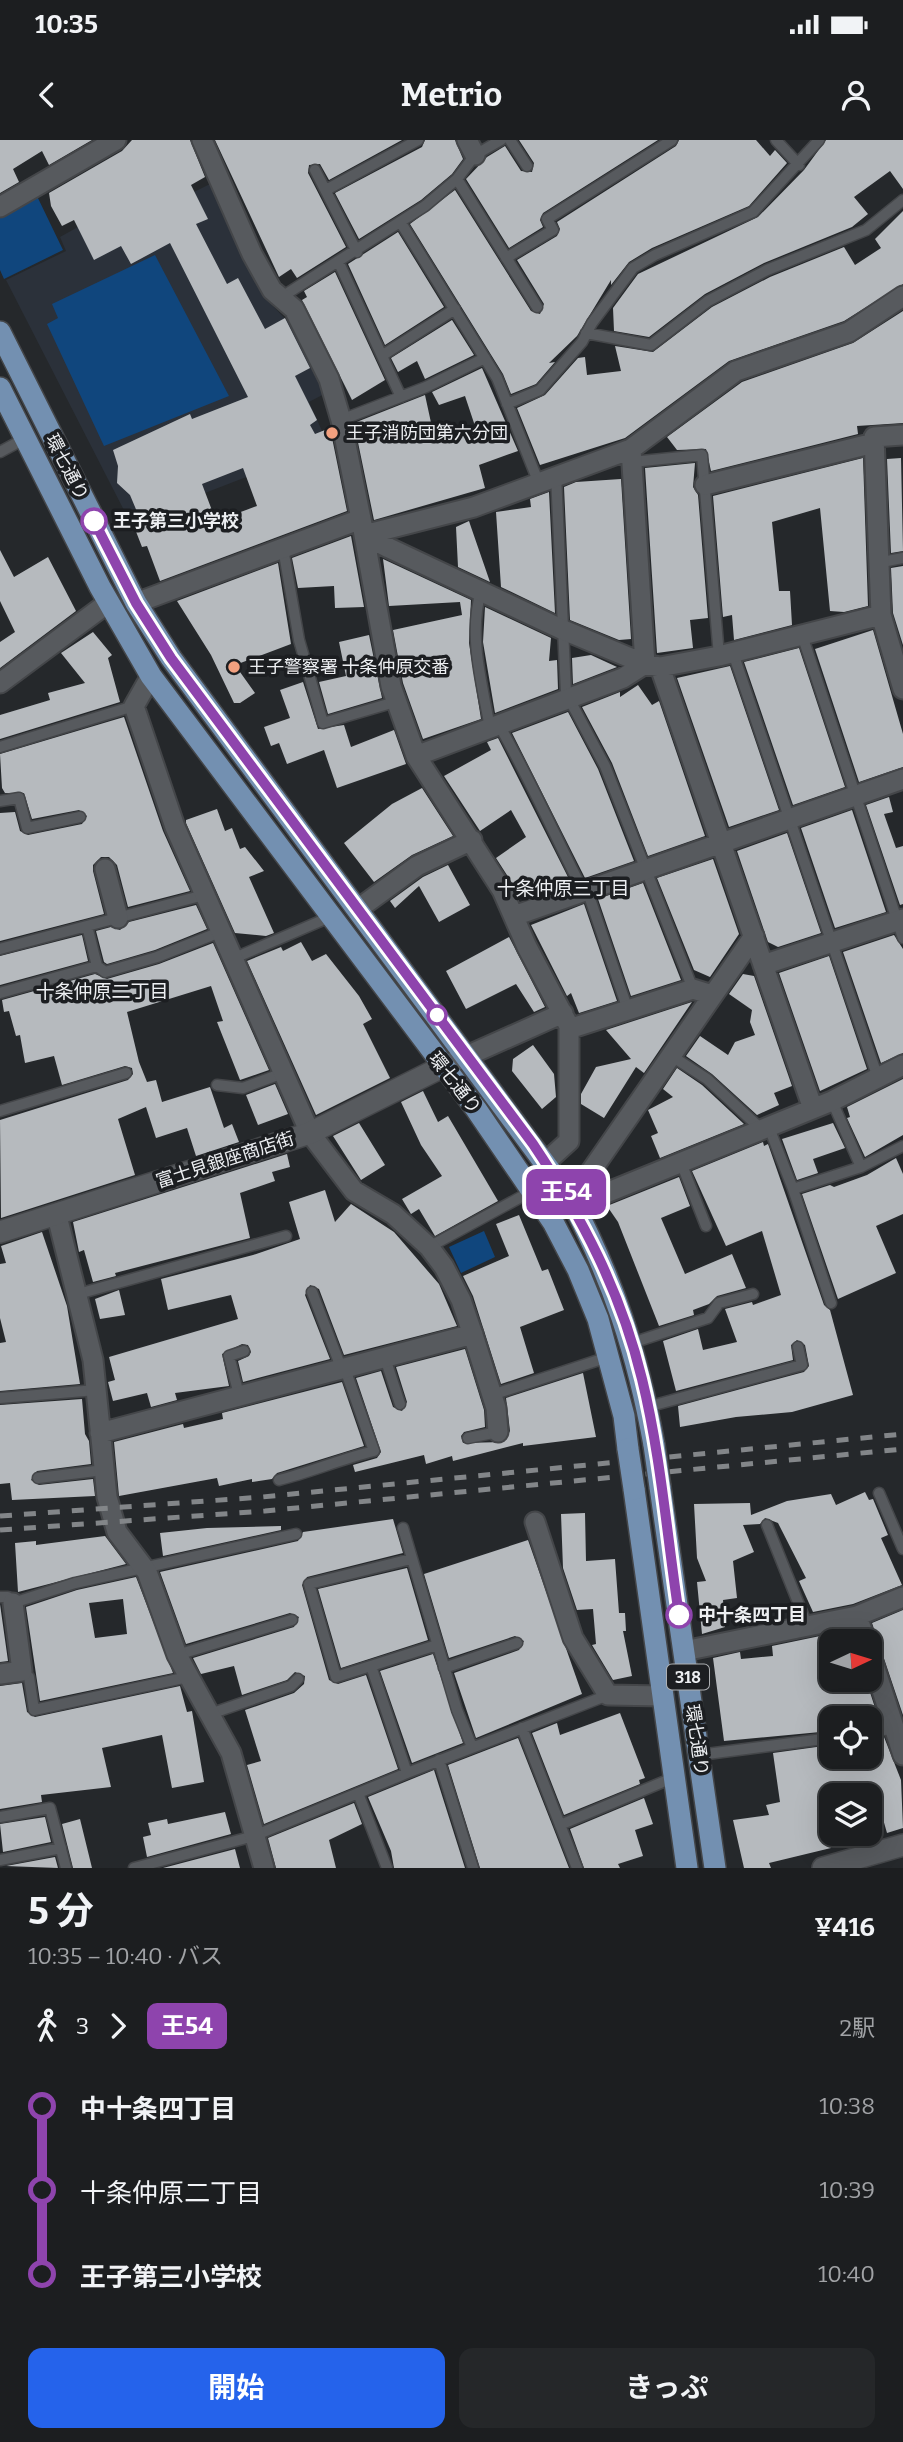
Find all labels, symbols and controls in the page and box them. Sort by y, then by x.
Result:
text: 10:35 [35,9,98,40]
icon: back [28,76,66,114]
text: Metrio [401,76,502,114]
icon: person [837,76,875,114]
place label: 王子消防団第六分団 [346,422,508,444]
marker: 王子消防団第六分団 [324,425,340,441]
street label: 環七通り [41,430,93,504]
marker: 王子第三小学校 [81,508,107,534]
place label: 王子第三小学校 [113,510,239,532]
place label: 王子警察署 十条仲原交番 [248,656,450,678]
marker: 王子警察署 十条仲原交番 [226,659,242,675]
district label: 十条仲原三丁目 [496,877,630,900]
district label: 十条仲原二丁目 [35,980,169,1003]
unlabelled marker [427,1005,447,1025]
street label: 環七通り [424,1048,486,1118]
street label: 富士見銀座商店街 [153,1127,297,1193]
line badge: 王54 [526,1169,606,1215]
text: 王54 [540,1178,592,1206]
marker: 中十条四丁目 [666,1602,692,1628]
place label: 中十条四丁目 [698,1604,806,1626]
north arrow [819,1629,882,1692]
map controls [819,1629,882,1846]
road number: 318 [667,1665,709,1690]
street label: 環七通り [681,1703,713,1777]
button: locate [819,1706,882,1769]
button: layers [819,1783,882,1846]
text: 5 分 [28,1888,94,1934]
text: ¥416 [814,1912,875,1943]
text: 10:35 – 10:40 · バス [28,1942,223,1970]
icon: walk [28,2007,66,2045]
icon: forward [99,2007,137,2045]
text: 3 [76,2012,89,2040]
text: 王54 [161,2012,213,2040]
text: 2駅 [839,2014,875,2042]
text: 10:38 [819,2092,875,2120]
text: 中十条四丁目 [80,2094,236,2125]
text: 10:39 [819,2176,875,2204]
text: 十条仲原二丁目 [80,2178,262,2209]
text: 10:40 [818,2260,875,2288]
text: 王子第三小学校 [80,2262,262,2293]
button: 開始 [28,2348,445,2428]
button: きっぷ [459,2348,875,2428]

